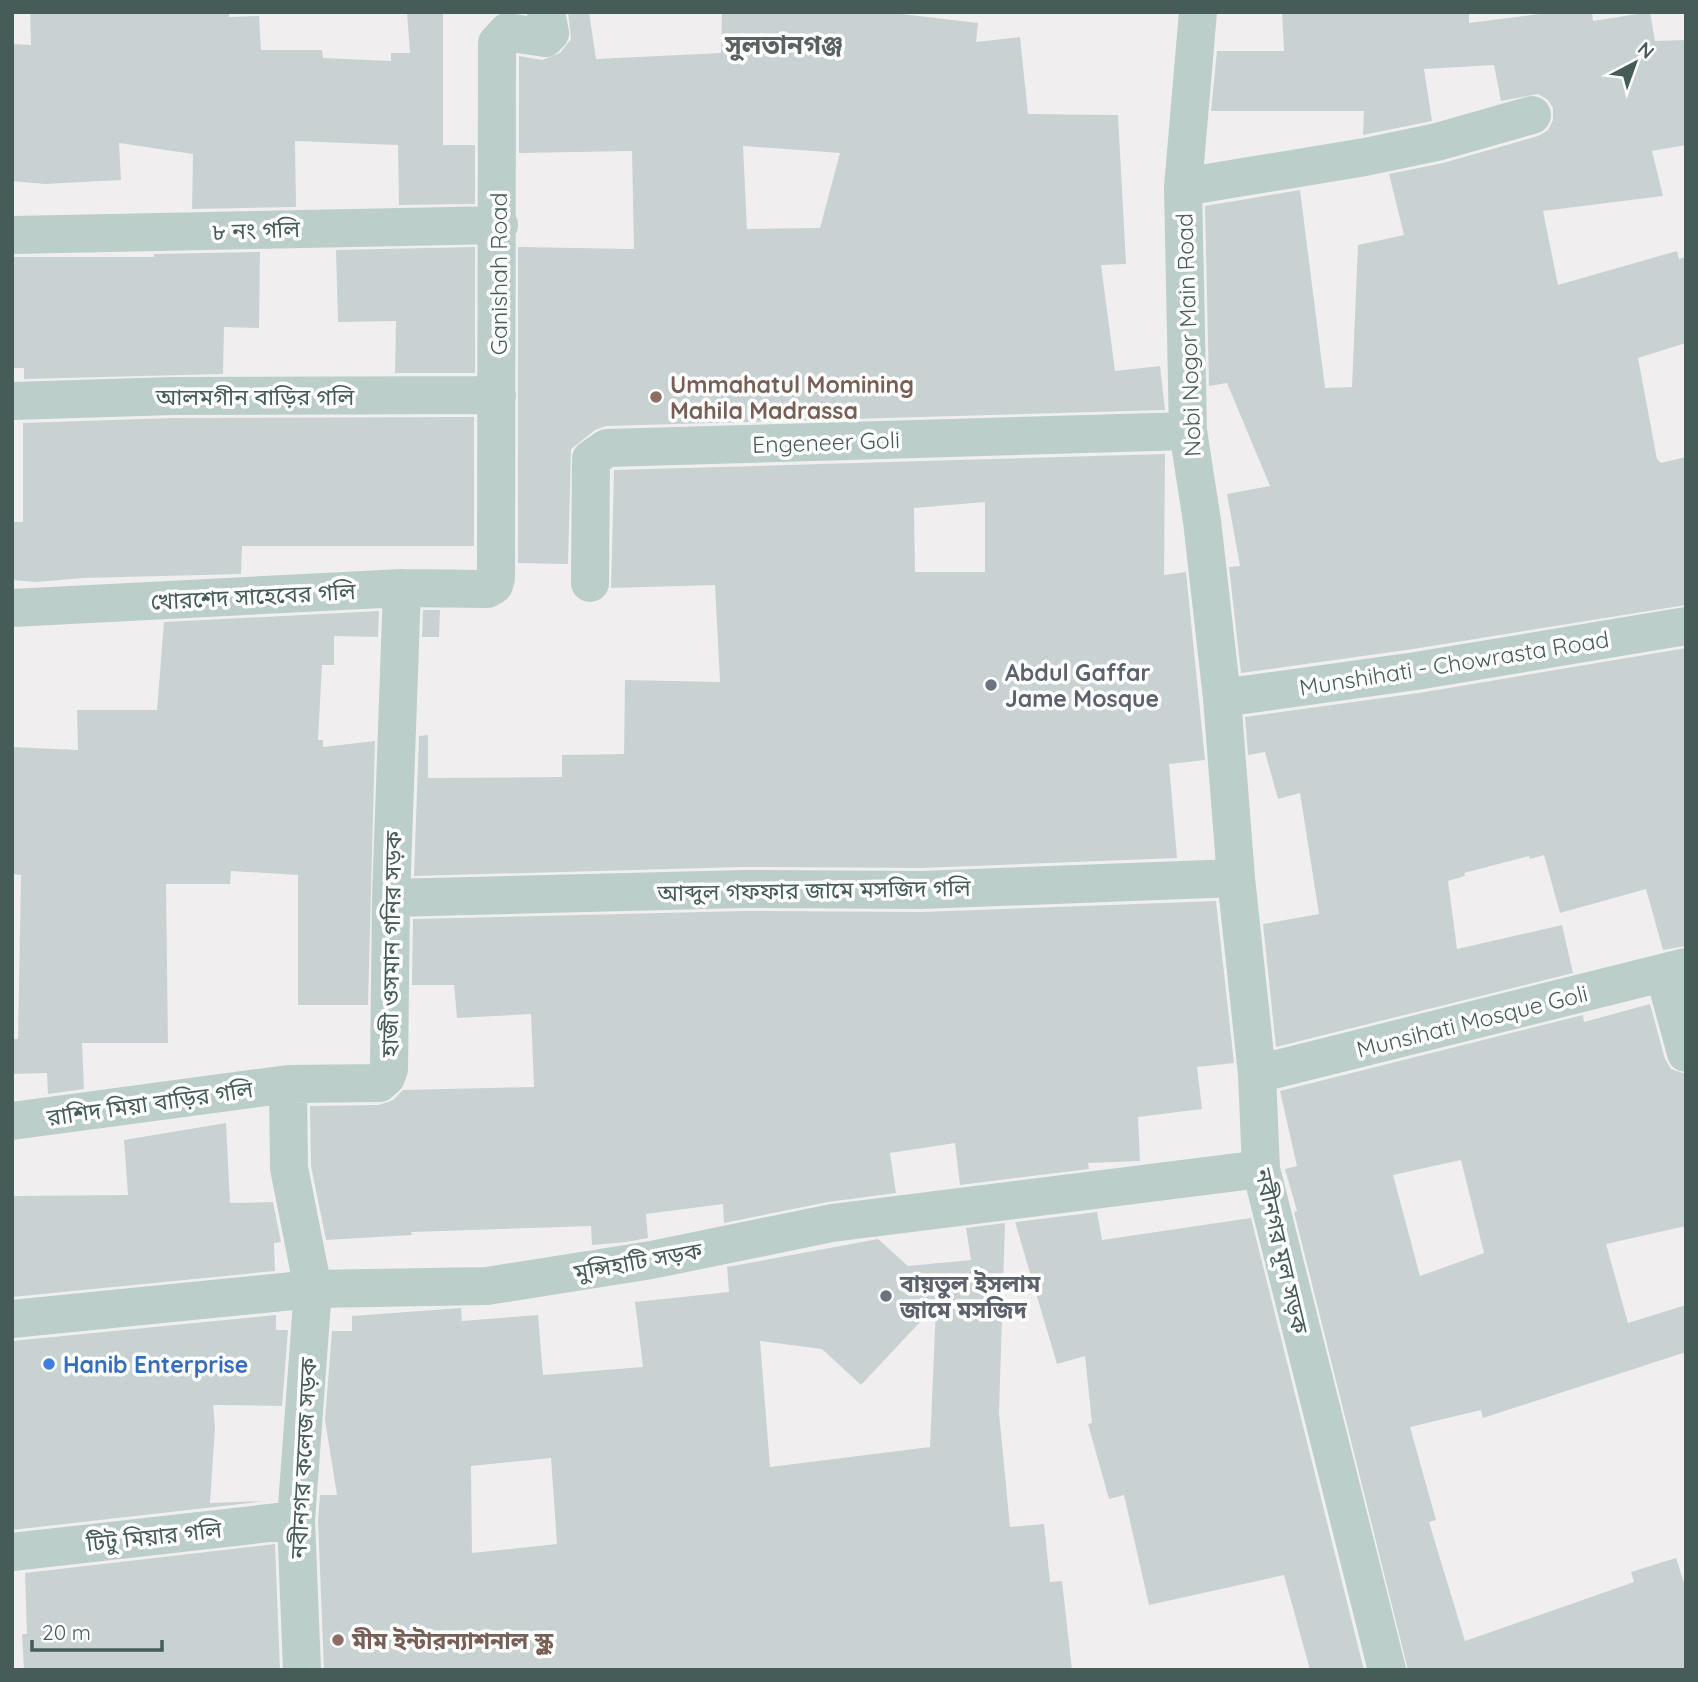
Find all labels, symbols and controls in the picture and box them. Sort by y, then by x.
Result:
district label: সুলতানগঞ্জ [724,28,843,62]
north arrow [1600,28,1670,98]
text: N [1633,37,1659,64]
street label: Ganishah Road [484,193,513,355]
street label: Nobi Nogor Main Road [1169,213,1207,457]
street label: ৮ নং গলি [212,214,302,246]
place label: Ummahatul Momining Mahila Madrassa [670,370,914,425]
street label: আলমগীন বাড়ির গলি [155,382,356,411]
marker: Ummahatul Momining Mahila Madrassa [648,389,664,405]
street label: Engeneer Goli [752,425,900,459]
street label: খোরশেদ সাহেবের গলি [150,576,357,616]
street label: Munshihati - Chowrasta Road [1297,624,1611,702]
place label: Abdul Gaffar Jame Mosque [1005,658,1159,713]
marker: Abdul Gaffar Jame Mosque [983,677,999,693]
street label: হাজী ওসমান গনির সড়ক [375,830,407,1058]
street label: আব্দুল গফফার জামে মসজিদ গলি [656,873,972,907]
street label: Munsihati Mosque Goli [1353,978,1591,1064]
street label: রাশিদ মিয়া বাড়ির গলি [44,1074,256,1132]
street label: নবীনগর মূল সড়ক [1249,1165,1315,1337]
street label: মুন্সিহাটি সড়ক [571,1235,705,1287]
place label: বায়তুল ইসলাম জামে মসজিদ [899,1269,1041,1324]
marker: বায়তুল ইসলাম জামে মসজিদ [878,1288,894,1304]
place label: Hanib Enterprise [63,1350,248,1379]
marker: Hanib Enterprise [41,1356,57,1372]
street label: নবীনগর কলেজ সড়ক [283,1356,323,1560]
street label: টিটু মিয়ার গলি [84,1514,224,1558]
scale bar [32,1608,161,1652]
text: 20 m [42,1619,91,1645]
place label: মীম ইন্টারন্যাশনাল স্কুল [351,1626,554,1656]
marker: মীম ইন্টারন্যাশনাল স্কুল [330,1632,346,1648]

